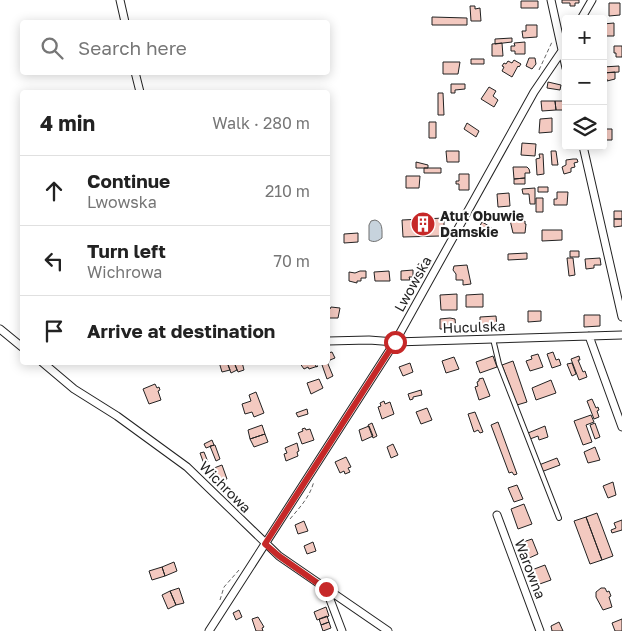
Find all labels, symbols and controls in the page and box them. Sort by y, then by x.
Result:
map controls [562,15,607,150]
button: + [562,15,607,60]
search box [20,20,330,75]
icon: search [38,34,66,62]
text: Search here [78,36,187,59]
button: − [562,60,607,105]
button: layers [562,105,607,150]
text: 4 min [40,110,95,136]
text: Walk · 280 m [212,113,310,133]
text: Continue [87,169,170,192]
icon: ahead [40,177,68,205]
text: 210 m [265,181,310,201]
text: Lwowska [87,192,157,212]
place label: Atut Obuwie Damskie [440,207,524,240]
building icon: Atut Obuwie Damskie [410,211,436,237]
text: Turn left [87,239,166,262]
icon: left [40,247,68,275]
text: 70 m [273,251,310,271]
street label: Lwowska [390,253,435,315]
text: Wichrowa [87,262,162,282]
icon: arrive [40,317,68,345]
street label: Huculska [442,317,506,336]
text: Arrive at destination [87,319,275,342]
route start [384,331,407,354]
street label: Wichrowa [196,457,255,516]
street label: Warowna [511,537,550,601]
route end [315,578,338,601]

